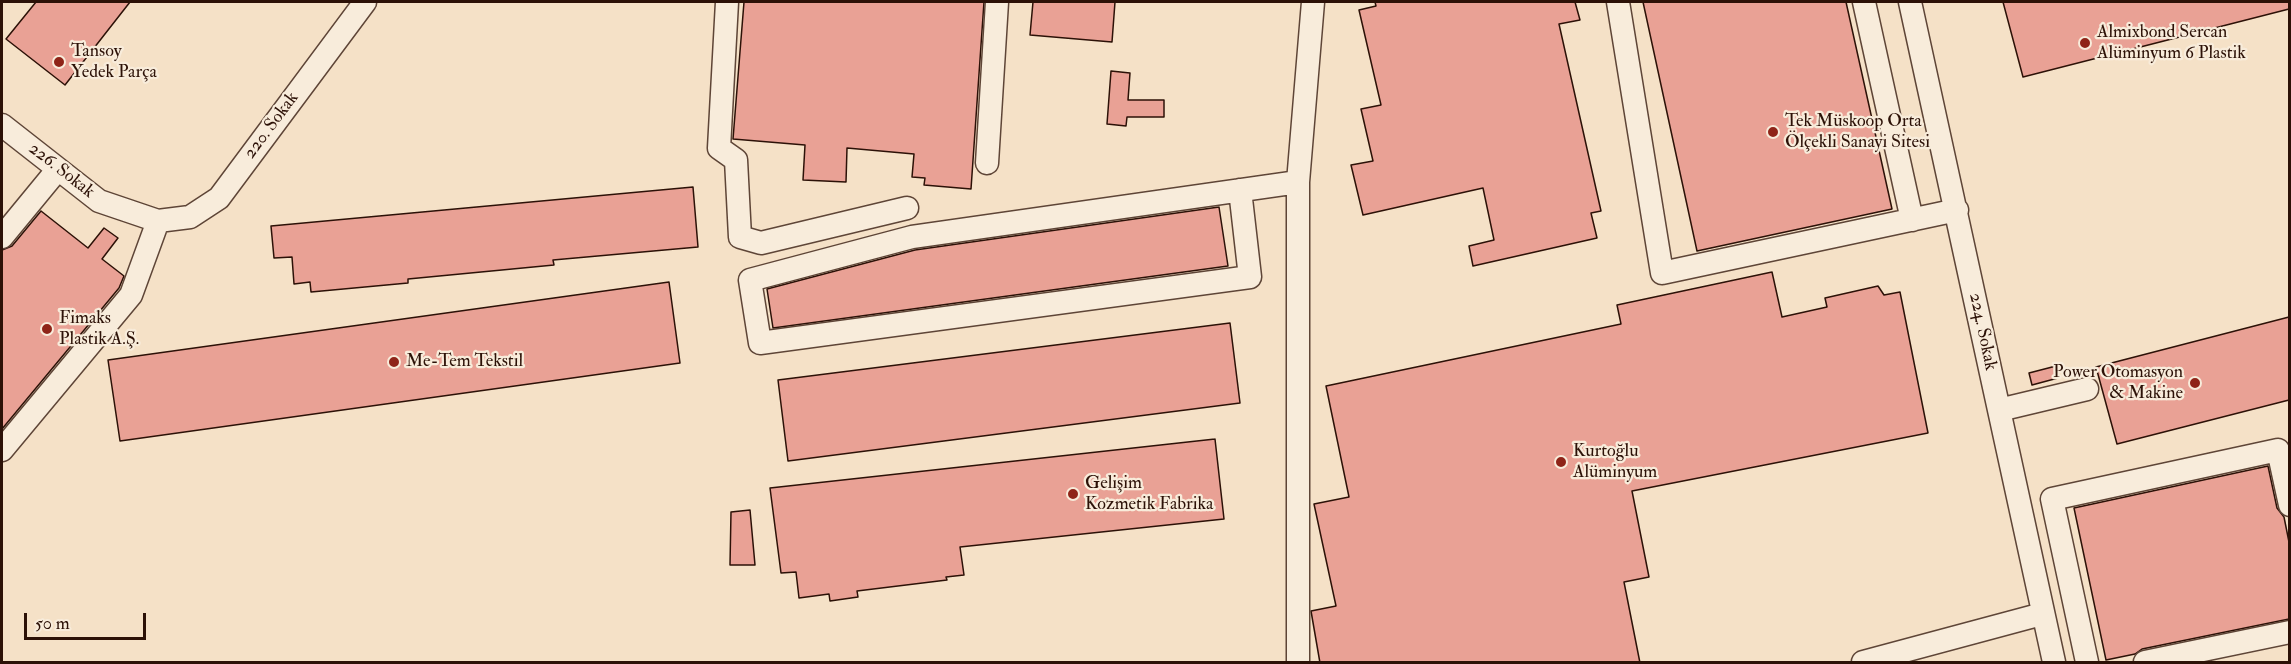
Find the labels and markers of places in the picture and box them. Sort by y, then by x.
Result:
place label: Almixbond Sercan Alüminyum 6 Plastik [2097,22,2246,64]
marker: Almixbond Sercan Alüminyum 6 Plastik [2078,36,2092,50]
place label: Tansoy Yedek Parça [71,41,157,84]
marker: Tansoy Yedek Parça [52,55,66,69]
place label: Tek Müskoop Orta Ölçekli Sanayi Sitesi [1785,111,1930,154]
marker: Tek Müskoop Orta Ölçekli Sanayi Sitesi [1766,125,1780,139]
place label: Fimaks Plastik A.Ş. [59,308,139,350]
marker: Fimaks Plastik A.Ş. [40,322,54,336]
place label: Me-Tem Tekstil [406,351,523,373]
marker: Me-Tem Tekstil [387,355,401,369]
place label: Power Otomasyon & Makine [2053,362,2183,404]
marker: Power Otomasyon & Makine [2188,376,2202,390]
place label: Kurtoğlu Alüminyum [1573,441,1657,484]
marker: Kurtoğlu Alüminyum [1554,455,1568,469]
place label: Gelişim Kozmetik Fabrika [1085,473,1213,516]
marker: Gelişim Kozmetik Fabrika [1066,487,1080,501]

